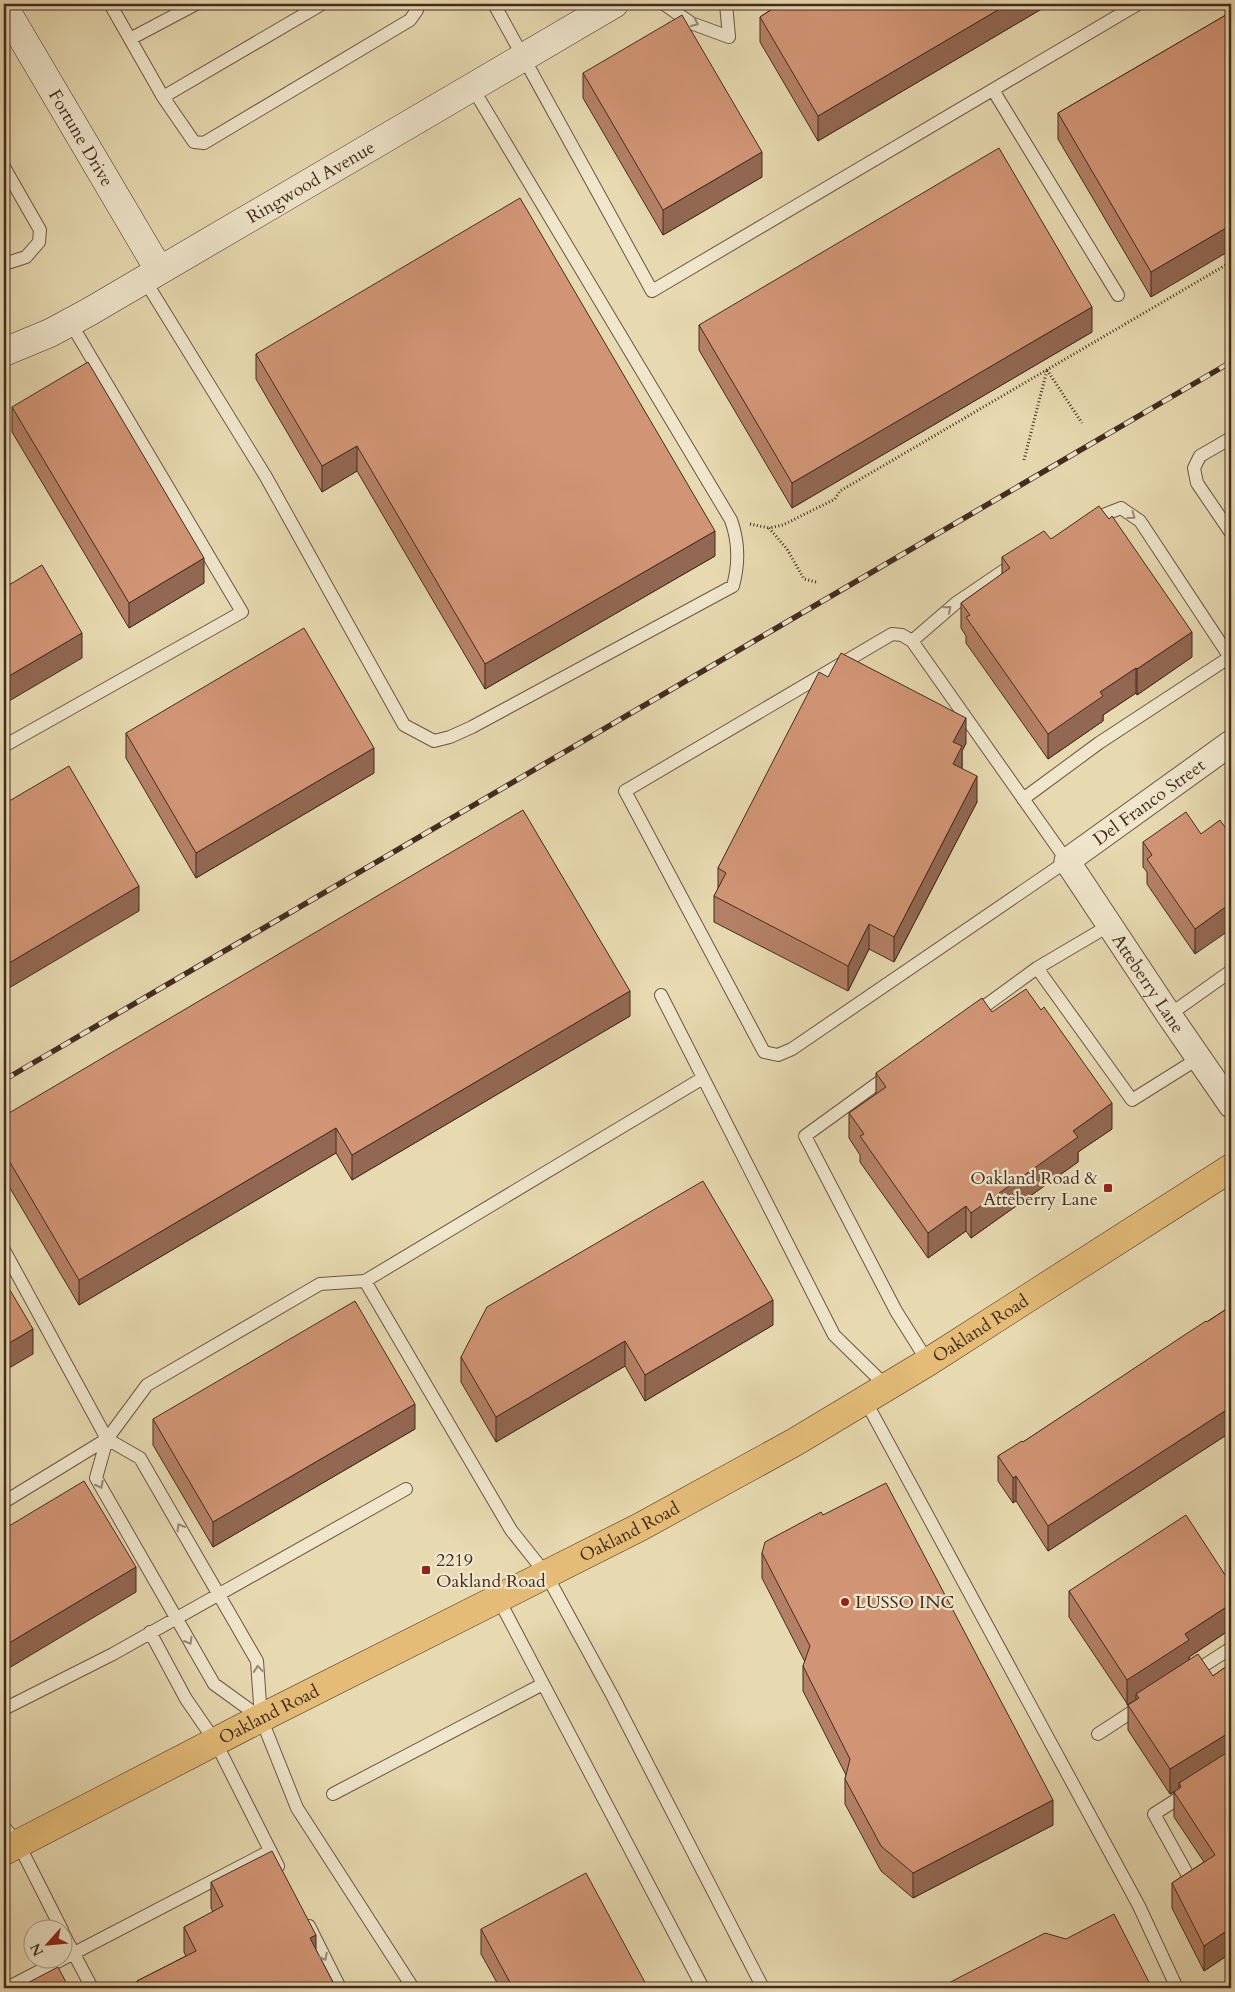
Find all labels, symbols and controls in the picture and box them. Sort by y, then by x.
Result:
one-way arrow [690,17,699,28]
street label: Fortune Drive [42,85,119,191]
street label: Ringwood Avenue [242,135,380,230]
one-way arrow [1126,510,1136,519]
one-way arrow [942,606,951,614]
street label: Del Franco Street [1088,753,1211,852]
street label: Atteberry Lane [1106,929,1190,1039]
place label: Oakland Road & Atteberry Lane [970,1166,1099,1212]
marker: Oakland Road & Atteberry Lane [1102,1182,1114,1194]
street label: Oakland Road [928,1289,1034,1369]
one-way arrow [94,1479,104,1488]
street label: Oakland Road [575,1496,684,1569]
one-way arrow [176,1524,186,1533]
place label: 2219 Oakland Road [436,1548,546,1594]
marker: 2219 Oakland Road [420,1564,432,1576]
place label: LUSSO INC [855,1590,955,1615]
marker: LUSSO INC [839,1596,851,1608]
one-way arrow [183,1635,193,1644]
one-way arrow [252,1665,263,1673]
street label: Oakland Road [214,1679,324,1751]
north arrow [22,1920,72,1970]
text: N [26,1940,48,1959]
one-way arrow [318,1952,328,1961]

